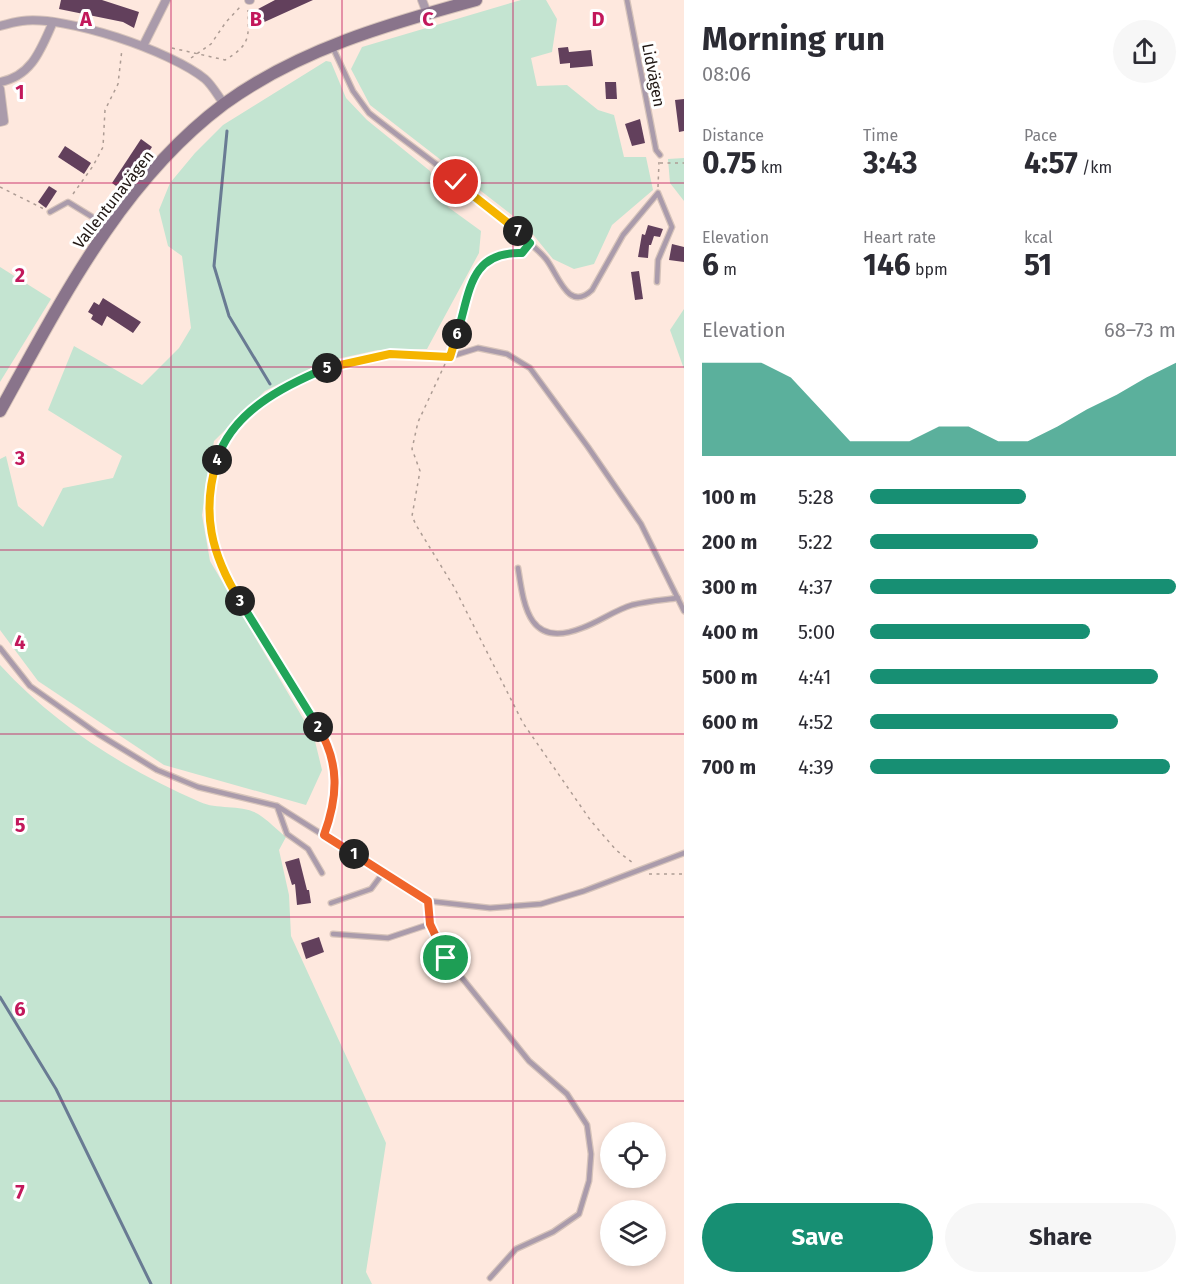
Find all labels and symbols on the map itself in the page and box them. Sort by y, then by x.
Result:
text: A [79,7,93,31]
text: B [250,7,262,31]
text: C [422,7,434,31]
text: D [591,7,605,31]
street label: Lidvägen [638,42,669,109]
text: 1 [15,80,25,104]
street label: Vallentunavägen [69,146,158,252]
pin [430,156,481,207]
pin: 7 [503,216,533,246]
text: 2 [15,263,25,287]
pin: 6 [442,319,472,349]
pin: 5 [312,353,342,383]
pin: 4 [202,445,232,475]
text: 3 [14,446,25,470]
pin: 3 [225,586,255,616]
text: 4 [14,630,26,654]
pin: 2 [303,712,333,742]
text: 5 [15,813,26,837]
pin: 1 [339,839,369,869]
pin [420,932,471,983]
text: 6 [14,997,26,1021]
text: 7 [15,1180,25,1204]

